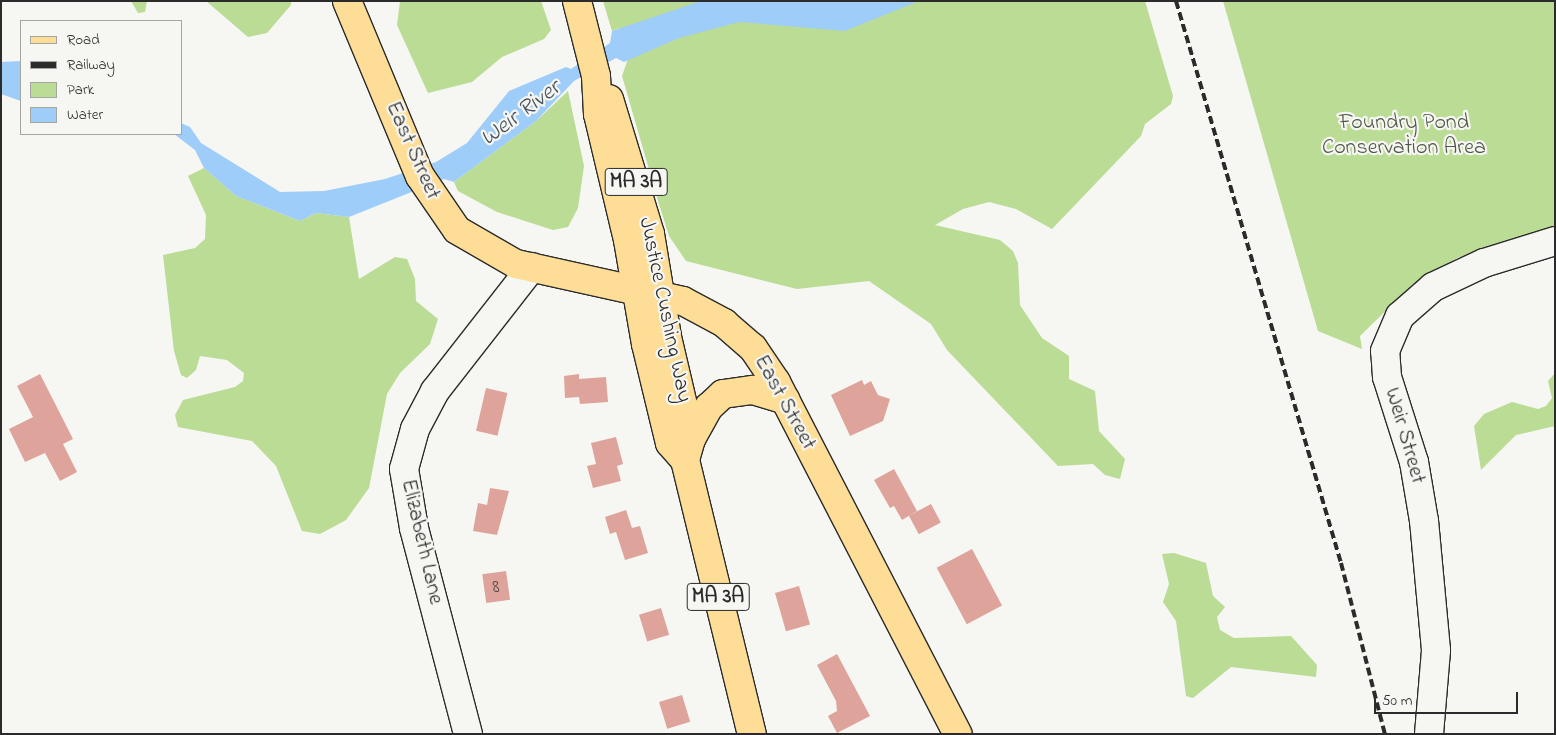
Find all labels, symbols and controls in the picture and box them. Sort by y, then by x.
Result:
legend [20,20,182,135]
text: Road [67,29,100,51]
text: Railway [67,54,115,76]
water label: Weir River [475,75,567,153]
text: Park [67,79,94,101]
street label: East Street [379,98,445,204]
text: Water [67,104,103,126]
park label: Foundry Pond Conservation Area [1322,110,1486,162]
road number: MA 3A [604,163,668,200]
street label: Justice Cushing Way [631,215,697,405]
street label: East Street [747,351,821,455]
street label: Weir Street [1378,385,1430,487]
street label: Elizabeth Lane [394,477,448,607]
house number: 8 [492,575,500,599]
road number: MA 3A [686,578,750,616]
scale bar [1376,682,1520,714]
text: 50 m [1382,690,1412,712]

